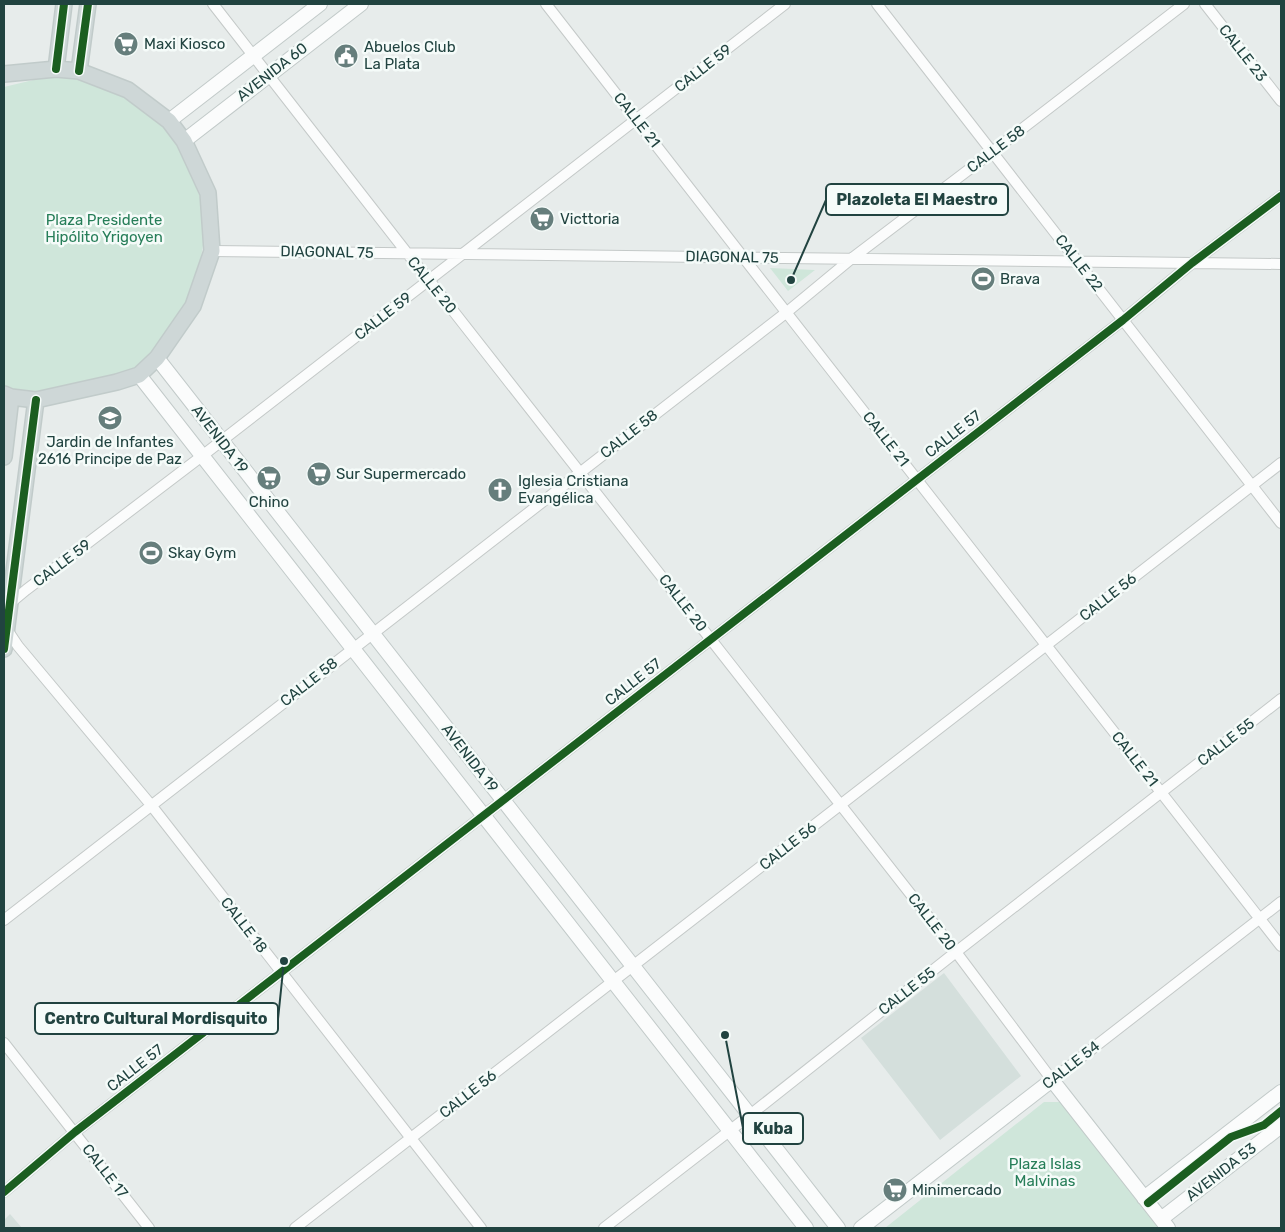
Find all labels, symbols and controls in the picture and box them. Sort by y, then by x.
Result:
street label: CALLE 23 [1215,21,1271,85]
supermarket icon: Maxi Kiosco [113,31,139,57]
place label: Maxi Kiosco [144,35,225,53]
place label: Abuelos Club La Plata [364,38,456,73]
street label: AVENIDA 60 [233,39,311,105]
street label: CALLE 59 [671,40,735,96]
public building icon: Abuelos Club La Plata [333,43,359,69]
street label: CALLE 21 [610,89,664,151]
street label: CALLE 58 [963,121,1029,177]
callout: Plazoleta El Maestro [826,184,1008,215]
text: Plazoleta El Maestro [836,190,998,209]
supermarket icon: Victtoria [529,206,555,232]
place label: Victtoria [560,210,620,228]
park label: Plaza Presidente Hipólito Yrigoyen [45,211,163,246]
street label: CALLE 22 [1051,231,1107,295]
street label: DIAGONAL 75 [280,242,374,262]
street label: DIAGONAL 75 [685,247,779,267]
street label: CALLE 20 [404,253,460,317]
sports icon: Brava [970,266,996,292]
place label: Brava [1000,270,1040,288]
street label: CALLE 59 [351,288,415,344]
street label: AVENIDA 19 [188,401,252,477]
school or university icon: Jardin de Infantes 2616 Principe de Paz [97,405,123,431]
street label: CALLE 58 [597,406,661,462]
street label: CALLE 57 [921,406,985,461]
street label: CALLE 21 [859,408,913,470]
place label: Jardin de Infantes 2616 Principe de Paz [38,433,182,468]
supermarket icon: Sur Supermercado [306,461,332,487]
supermarket icon: Chino [256,465,282,491]
place label: Sur Supermercado [336,465,466,483]
place label: Iglesia Cristiana Evangélica [518,472,628,507]
church icon: Iglesia Cristiana Evangélica [487,477,513,503]
place label: Chino [249,493,289,511]
street label: CALLE 59 [30,535,94,590]
sports icon: Skay Gym [138,540,164,566]
place label: Skay Gym [168,544,236,562]
street label: CALLE 56 [1076,569,1140,625]
street label: CALLE 20 [655,571,711,635]
street label: CALLE 58 [277,654,341,710]
street label: CALLE 57 [601,654,665,709]
street label: CALLE 55 [1194,714,1258,770]
street label: AVENIDA 19 [438,720,502,796]
street label: CALLE 21 [1108,728,1162,790]
street label: CALLE 56 [756,818,820,874]
street label: CALLE 20 [904,890,960,954]
street label: CALLE 18 [217,894,271,956]
street label: CALLE 55 [875,963,939,1019]
callout: Centro Cultural Mordisquito [35,1003,278,1034]
text: Centro Cultural Mordisquito [44,1009,268,1028]
street label: CALLE 54 [1039,1037,1103,1093]
street label: CALLE 57 [103,1040,167,1095]
street label: CALLE 56 [436,1066,500,1122]
callout: Kuba [743,1113,803,1144]
text: Kuba [753,1119,793,1138]
street label: AVENIDA 53 [1182,1139,1260,1205]
street label: CALLE 17 [78,1140,132,1202]
park label: Plaza Islas Malvinas [1009,1155,1082,1190]
supermarket icon: Minimercado [882,1177,908,1203]
place label: Minimercado [912,1181,1002,1199]

